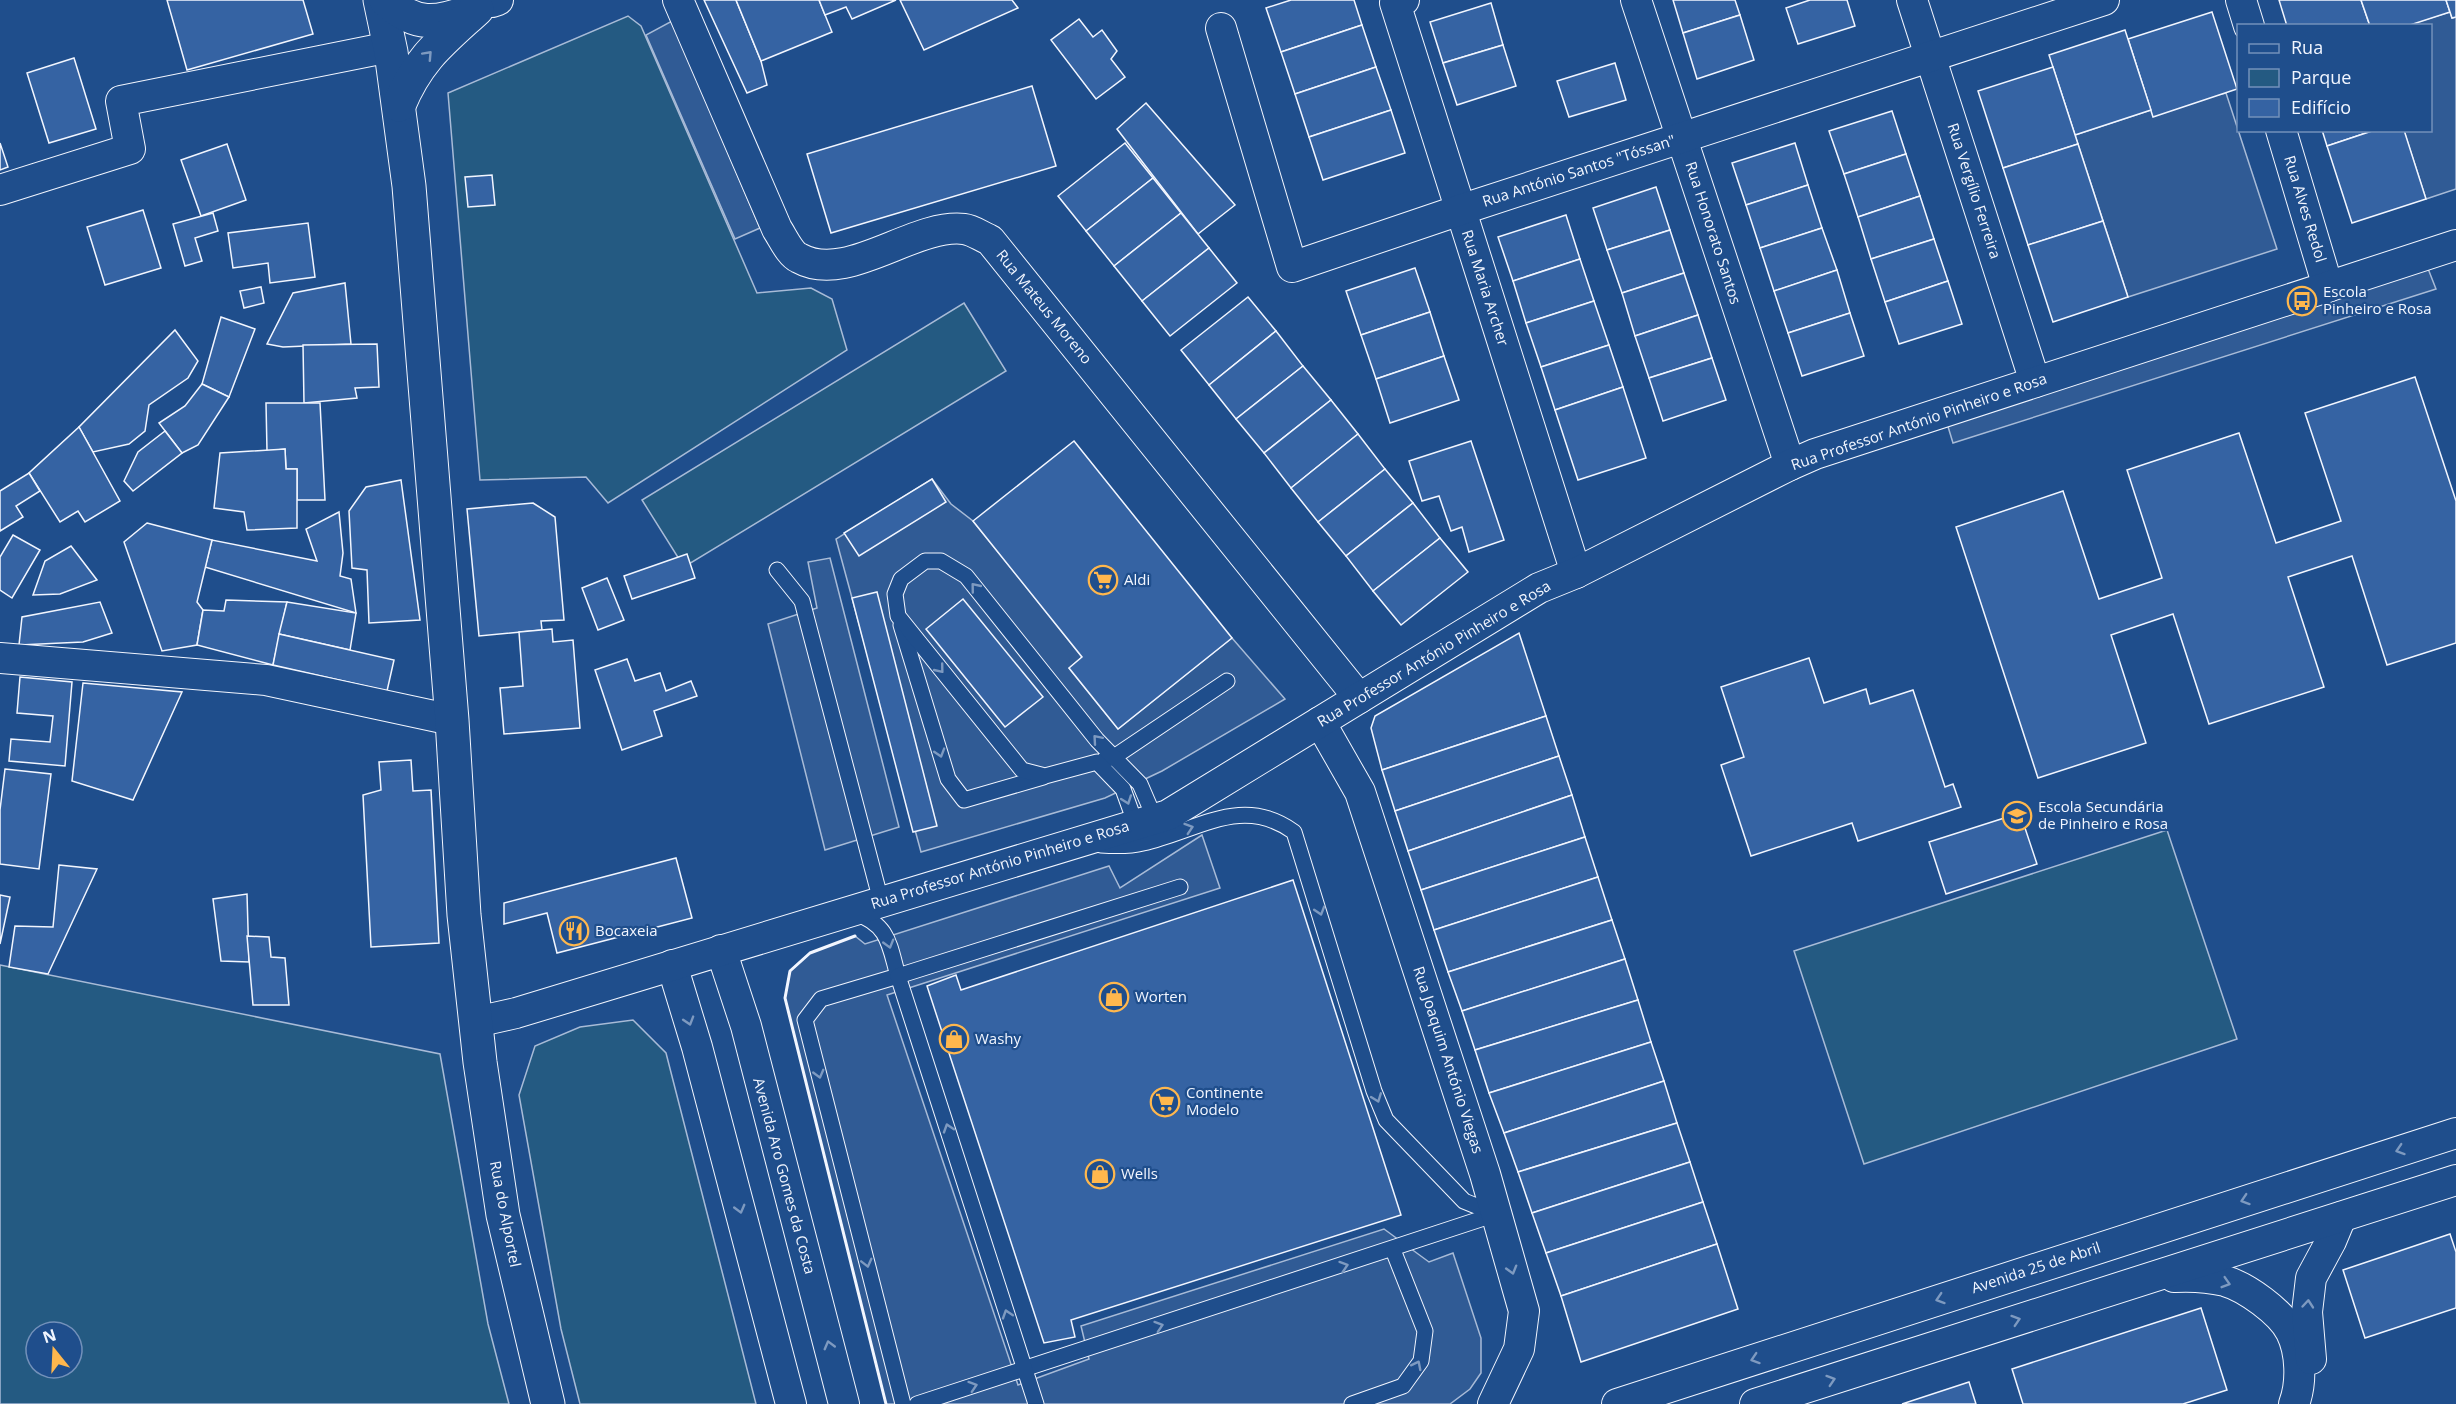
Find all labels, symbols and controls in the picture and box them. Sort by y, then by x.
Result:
legend [2237,24,2432,132]
text: Rua [2291,35,2323,59]
one-way arrow [421,52,432,62]
text: Parque [2291,65,2351,89]
text: Edifício [2291,95,2351,119]
street label: Rua Vergílio Ferreira [1944,120,2006,261]
street label: Rua António Santos "Tóssan" [1480,129,1678,211]
street label: Rua Alves Redol [2280,153,2332,265]
street label: Rua Honorato Santos [1681,159,1746,307]
street label: Rua Maria Archer [1458,227,1514,348]
street label: Rua Mateus Moreno [992,245,1097,368]
place label: Escola Pinheiro e Rosa [2323,281,2432,318]
bus stop icon: Escola Pinheiro e Rosa [2286,285,2318,317]
street label: Rua Professor António Pinheiro e Rosa [1788,368,2049,474]
supermarket icon: Aldi [1087,564,1119,596]
place label: Aldi [1124,569,1150,589]
street label: Rua Professor António Pinheiro e Rosa [1313,575,1554,731]
one-way arrow [971,583,982,594]
one-way arrow [932,662,943,673]
one-way arrow [1093,735,1104,746]
one-way arrow [933,747,945,758]
one-way arrow [1119,794,1132,805]
place label: Escola Secundária de Pinheiro e Rosa [2038,796,2168,833]
school or university icon: Escola Secundária de Pinheiro e Rosa [2001,800,2033,832]
street label: Rua Professor António Pinheiro e Rosa [868,815,1131,913]
one-way arrow [1183,823,1194,835]
one-way arrow [1313,906,1325,916]
restaurant icon: Bocaxeia [558,915,590,947]
place label: Bocaxeia [595,920,658,940]
one-way arrow [882,938,894,949]
street label: Rua Joaquim António Viegas [1409,964,1489,1156]
shop icon: Worten [1098,981,1130,1013]
place label: Worten [1135,986,1187,1006]
one-way arrow [682,1015,694,1026]
shop icon: Washy [938,1023,970,1055]
place label: Washy [975,1028,1022,1048]
one-way arrow [811,1068,824,1078]
street label: Avenida Aro Gomes da Costa [749,1075,821,1276]
place label: Continente Modelo [1186,1082,1263,1119]
supermarket icon: Continente Modelo [1149,1086,1181,1118]
one-way arrow [1370,1092,1383,1103]
one-way arrow [942,1123,955,1134]
one-way arrow [2395,1143,2406,1155]
shop icon: Wells [1084,1158,1116,1190]
street label: Rua do Alportel [486,1159,526,1269]
place label: Wells [1121,1163,1158,1183]
one-way arrow [2240,1193,2251,1205]
one-way arrow [732,1204,745,1214]
street label: Avenida 25 de Abril [1969,1237,2103,1297]
one-way arrow [860,1257,873,1267]
one-way arrow [1338,1261,1349,1273]
one-way arrow [1505,1265,1517,1275]
one-way arrow [2220,1276,2231,1288]
one-way arrow [1935,1292,1946,1304]
one-way arrow [2301,1300,2314,1309]
one-way arrow [1002,1309,1014,1320]
one-way arrow [2010,1315,2021,1328]
north arrow [24,1320,84,1380]
one-way arrow [1153,1321,1164,1333]
text: N [40,1323,59,1348]
one-way arrow [823,1340,836,1350]
one-way arrow [1750,1352,1761,1365]
one-way arrow [1409,1360,1421,1371]
one-way arrow [1825,1375,1836,1387]
one-way arrow [967,1381,978,1393]

